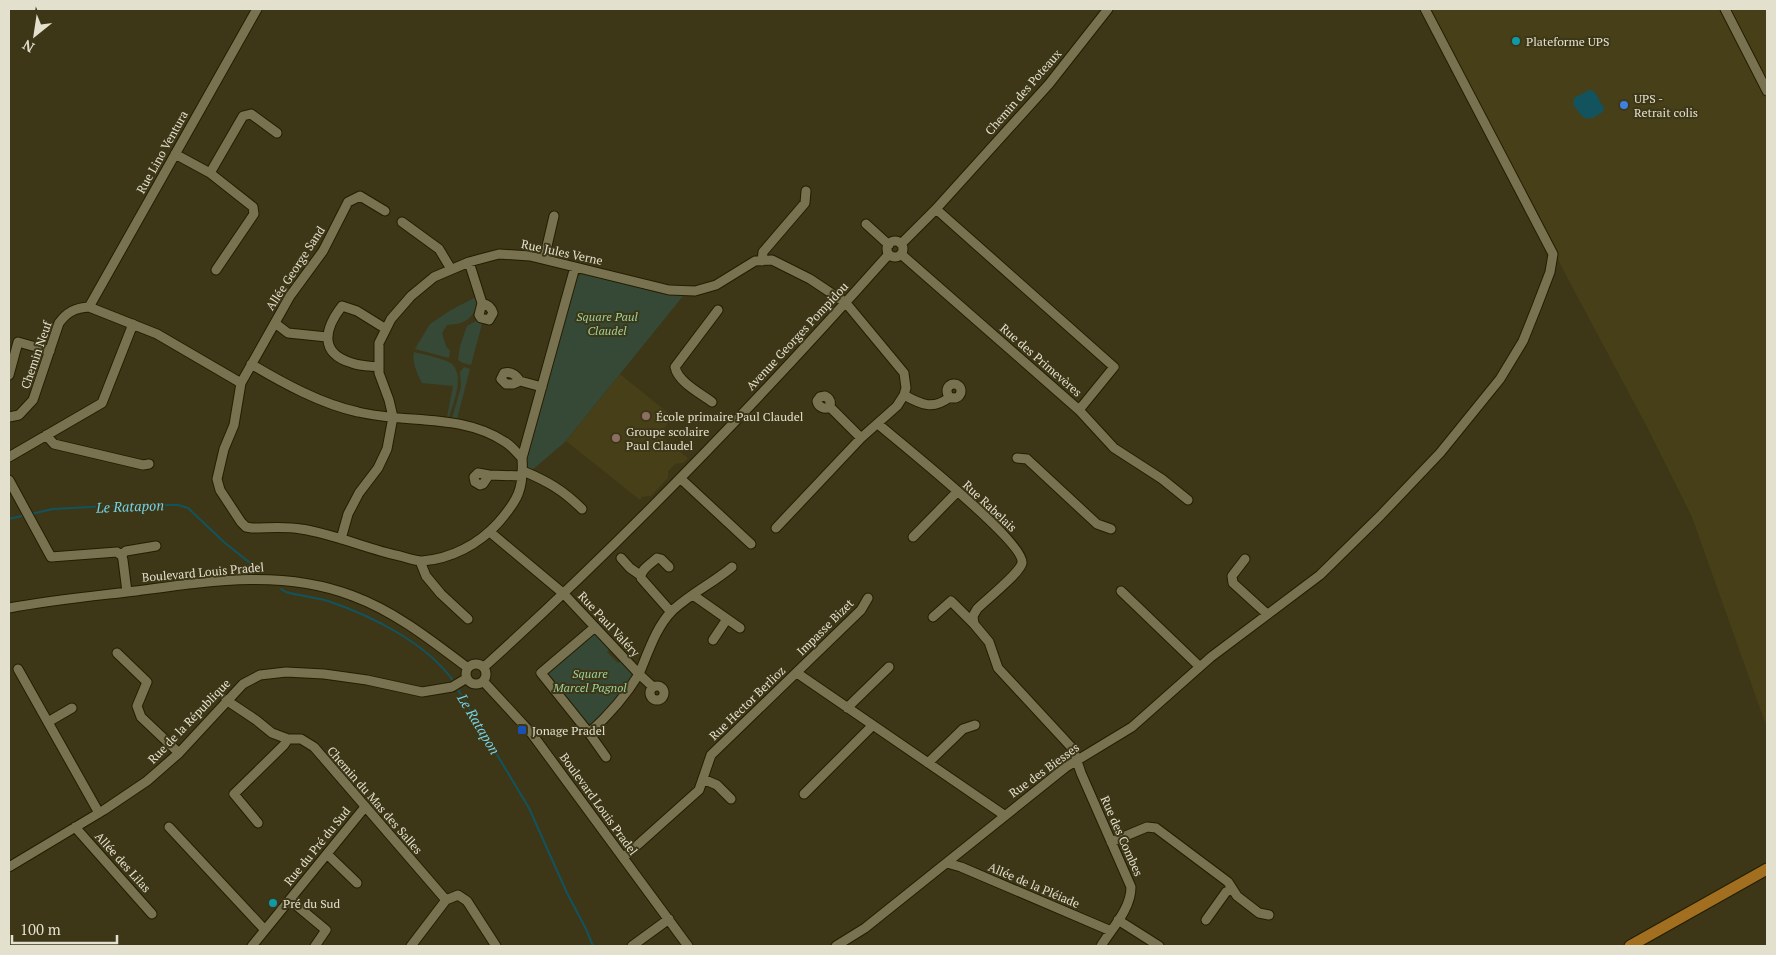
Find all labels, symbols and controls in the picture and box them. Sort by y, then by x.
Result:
north arrow [10,10,60,60]
place label: Plateforme UPS [1526,34,1609,49]
marker: Plateforme UPS [1510,35,1522,47]
text: N [19,36,38,58]
street label: Chemin des Poteaux [982,46,1065,138]
place label: UPS - Retrait colis [1634,91,1698,120]
marker: UPS - Retrait colis [1618,99,1630,111]
street label: Rue Lino Ventura [133,108,191,196]
street label: Allée George Sand [262,223,328,313]
street label: Rue Jules Verne [520,236,604,268]
street label: Avenue Georges Pompidou [743,279,851,393]
park label: Square Paul Claudel [576,309,638,338]
street label: Chemin Neuf [17,318,55,391]
street label: Rue des Primevères [997,320,1085,400]
place label: École primaire Paul Claudel [656,409,804,424]
marker: École primaire Paul Claudel [640,410,652,422]
place label: Groupe scolaire Paul Claudel [626,424,709,453]
marker: Groupe scolaire Paul Claudel [610,432,622,444]
street label: Rue Rabelais [960,477,1020,535]
water label: Le Ratapon [95,495,164,517]
street label: Boulevard Louis Pradel [141,559,265,585]
street label: Rue Paul Valéry [575,588,644,660]
street label: Impasse Bizet [794,595,857,658]
street label: Rue Hector Berlioz [706,663,788,743]
park label: Square Marcel Pagnol [552,666,627,695]
street label: Rue de la République [145,675,233,767]
water label: Le Ratapon [453,689,505,758]
place label: Jonage Pradel [532,723,606,738]
marker: Jonage Pradel [516,724,528,736]
street label: Rue des Biesses [1006,740,1082,800]
street label: Chemin du Mas des Salles [324,743,426,857]
street label: Boulevard Louis Pradel [557,750,641,858]
street label: Rue des Combes [1098,793,1146,879]
street label: Rue du Pré du Sud [281,803,354,888]
street label: Allée des Lilas [92,829,154,895]
street label: Allée de la Pléiade [986,859,1082,911]
place label: Pré du Sud [283,896,340,911]
marker: Pré du Sud [267,897,279,909]
scale bar [12,912,118,944]
text: 100 m [20,919,61,939]

